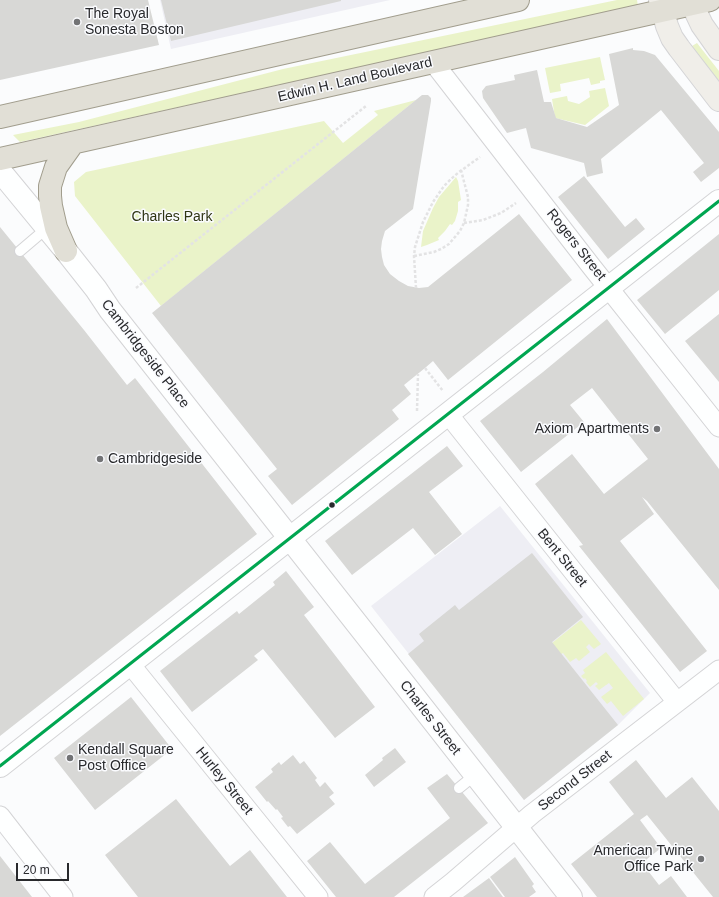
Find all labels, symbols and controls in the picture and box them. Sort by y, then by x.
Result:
place label: The Royal Sonesta Boston [85,6,184,38]
marker: The Royal Sonesta Boston [72,17,82,27]
street label: Edwin H. Land Boulevard [276,54,434,106]
street label: Rogers Street [543,206,609,284]
park label: Charles Park [132,209,212,225]
street label: Cambridgeside Place [97,296,193,412]
place label: Axiom Apartments [535,421,649,437]
marker: Axiom Apartments [652,424,662,434]
place label: Cambridgeside [108,451,202,467]
marker: Cambridgeside [95,454,105,464]
unlabelled marker [327,500,337,510]
street label: Bent Street [533,525,591,591]
street label: Charles Street [396,678,464,758]
place label: Kendall Square Post Office [78,742,174,774]
street label: Hurley Street [192,744,256,818]
street label: Second Street [535,747,615,815]
marker: Kendall Square Post Office [65,753,75,763]
place label: American Twine Office Park [593,843,693,876]
marker: American Twine Office Park [696,854,706,864]
scale bar [18,855,71,881]
text: 20 m [23,863,50,877]

